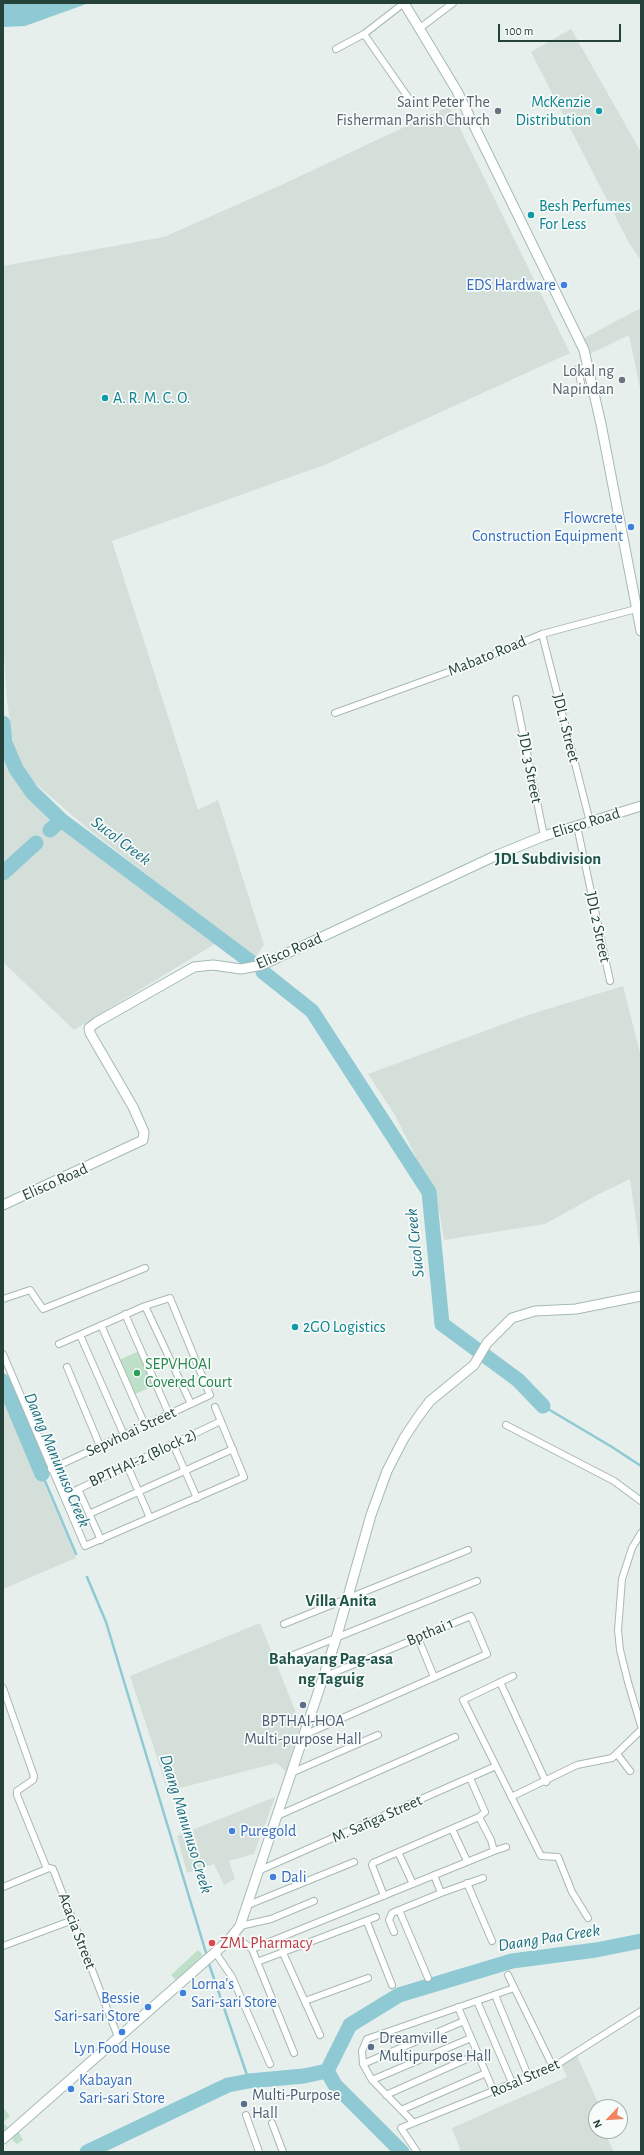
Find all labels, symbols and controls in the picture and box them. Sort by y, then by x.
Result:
scale bar [500,16,623,42]
text: 100 m [505,25,533,37]
place label: Saint Peter The Fisherman Parish Church [336,92,490,130]
place label: McKenzie Distribution [515,92,591,130]
marker: Saint Peter The Fisherman Parish Church [493,106,503,116]
marker: McKenzie Distribution [594,106,604,116]
place label: Besh Perfumes For Less [539,196,631,234]
marker: Besh Perfumes For Less [526,210,536,220]
place label: EDS Hardware [466,275,556,295]
marker: EDS Hardware [559,280,569,290]
place label: Lokal ng Napindan [552,361,614,399]
marker: Lokal ng Napindan [617,375,627,385]
place label: A. R. M. C. O. [113,388,190,408]
marker: A. R. M. C. O. [100,393,110,403]
place label: Flowcrete Construction Equipment [472,508,623,546]
marker: Flowcrete Construction Equipment [626,522,636,532]
street label: Mabato Road [445,632,529,680]
street label: JDL 1 Street [548,692,584,764]
street label: JDL 3 Street [514,731,546,805]
street label: Elisco Road [550,804,622,842]
water label: Sucol Creek [87,812,155,870]
district label: JDL Subdivision [495,849,601,869]
street label: JDL 2 Street [581,890,615,964]
street label: Elisco Road [253,929,325,973]
street label: Elisco Road [19,1159,91,1205]
water label: Sucol Creek [401,1207,429,1279]
place label: 2GO Logistics [303,1317,386,1337]
marker: 2GO Logistics [290,1322,300,1332]
place label: SEPVHOAI Covered Court [145,1354,232,1392]
marker: SEPVHOAI Covered Court [132,1368,142,1378]
water label: Daang Manunuso Creek [19,1390,95,1530]
street label: Sepvhoai Street [83,1403,179,1461]
street label: BPTHAI-2 (Block 2) [86,1425,200,1491]
district label: Villa Anita [305,1591,377,1611]
street label: Bpthai 1 [404,1614,456,1650]
district label: Bahayang Pag-asa ng Taguig [269,1649,393,1689]
marker: BPTHAI-HOA Multi-purpose Hall [298,1700,308,1710]
place label: BPTHAI-HOA Multi-purpose Hall [244,1711,362,1749]
water label: Daang Manunuso Creek [155,1752,217,1896]
street label: M. Sañga Street [329,1791,425,1847]
place label: Puregold [240,1821,296,1841]
marker: Puregold [227,1826,237,1836]
place label: Dali [281,1867,307,1887]
marker: Dali [268,1872,278,1882]
street label: Acacia Street [54,1890,100,1972]
water label: Daang Paa Creek [497,1920,601,1956]
place label: ZML Pharmacy [220,1933,313,1953]
marker: ZML Pharmacy [207,1938,217,1948]
place label: Lorna's Sari-sari Store [191,1974,277,2012]
place label: Bessie Sari-sari Store [54,1988,140,2026]
marker: Lorna's Sari-sari Store [178,1988,188,1998]
marker: Bessie Sari-sari Store [143,2002,153,2012]
marker: Lyn Food House [117,2027,127,2037]
place label: Dreamville Multipurpose Hall [379,2028,492,2066]
place label: Lyn Food House [74,2038,170,2058]
marker: Dreamville Multipurpose Hall [366,2042,376,2052]
street label: Rosal Street [487,2054,563,2102]
place label: Kabayan Sari-sari Store [79,2070,165,2108]
marker: Kabayan Sari-sari Store [66,2084,76,2094]
place label: Multi-Purpose Hall [252,2085,340,2123]
marker: Multi-Purpose Hall [239,2099,249,2109]
north arrow [588,2099,628,2139]
text: N [591,2118,604,2130]

